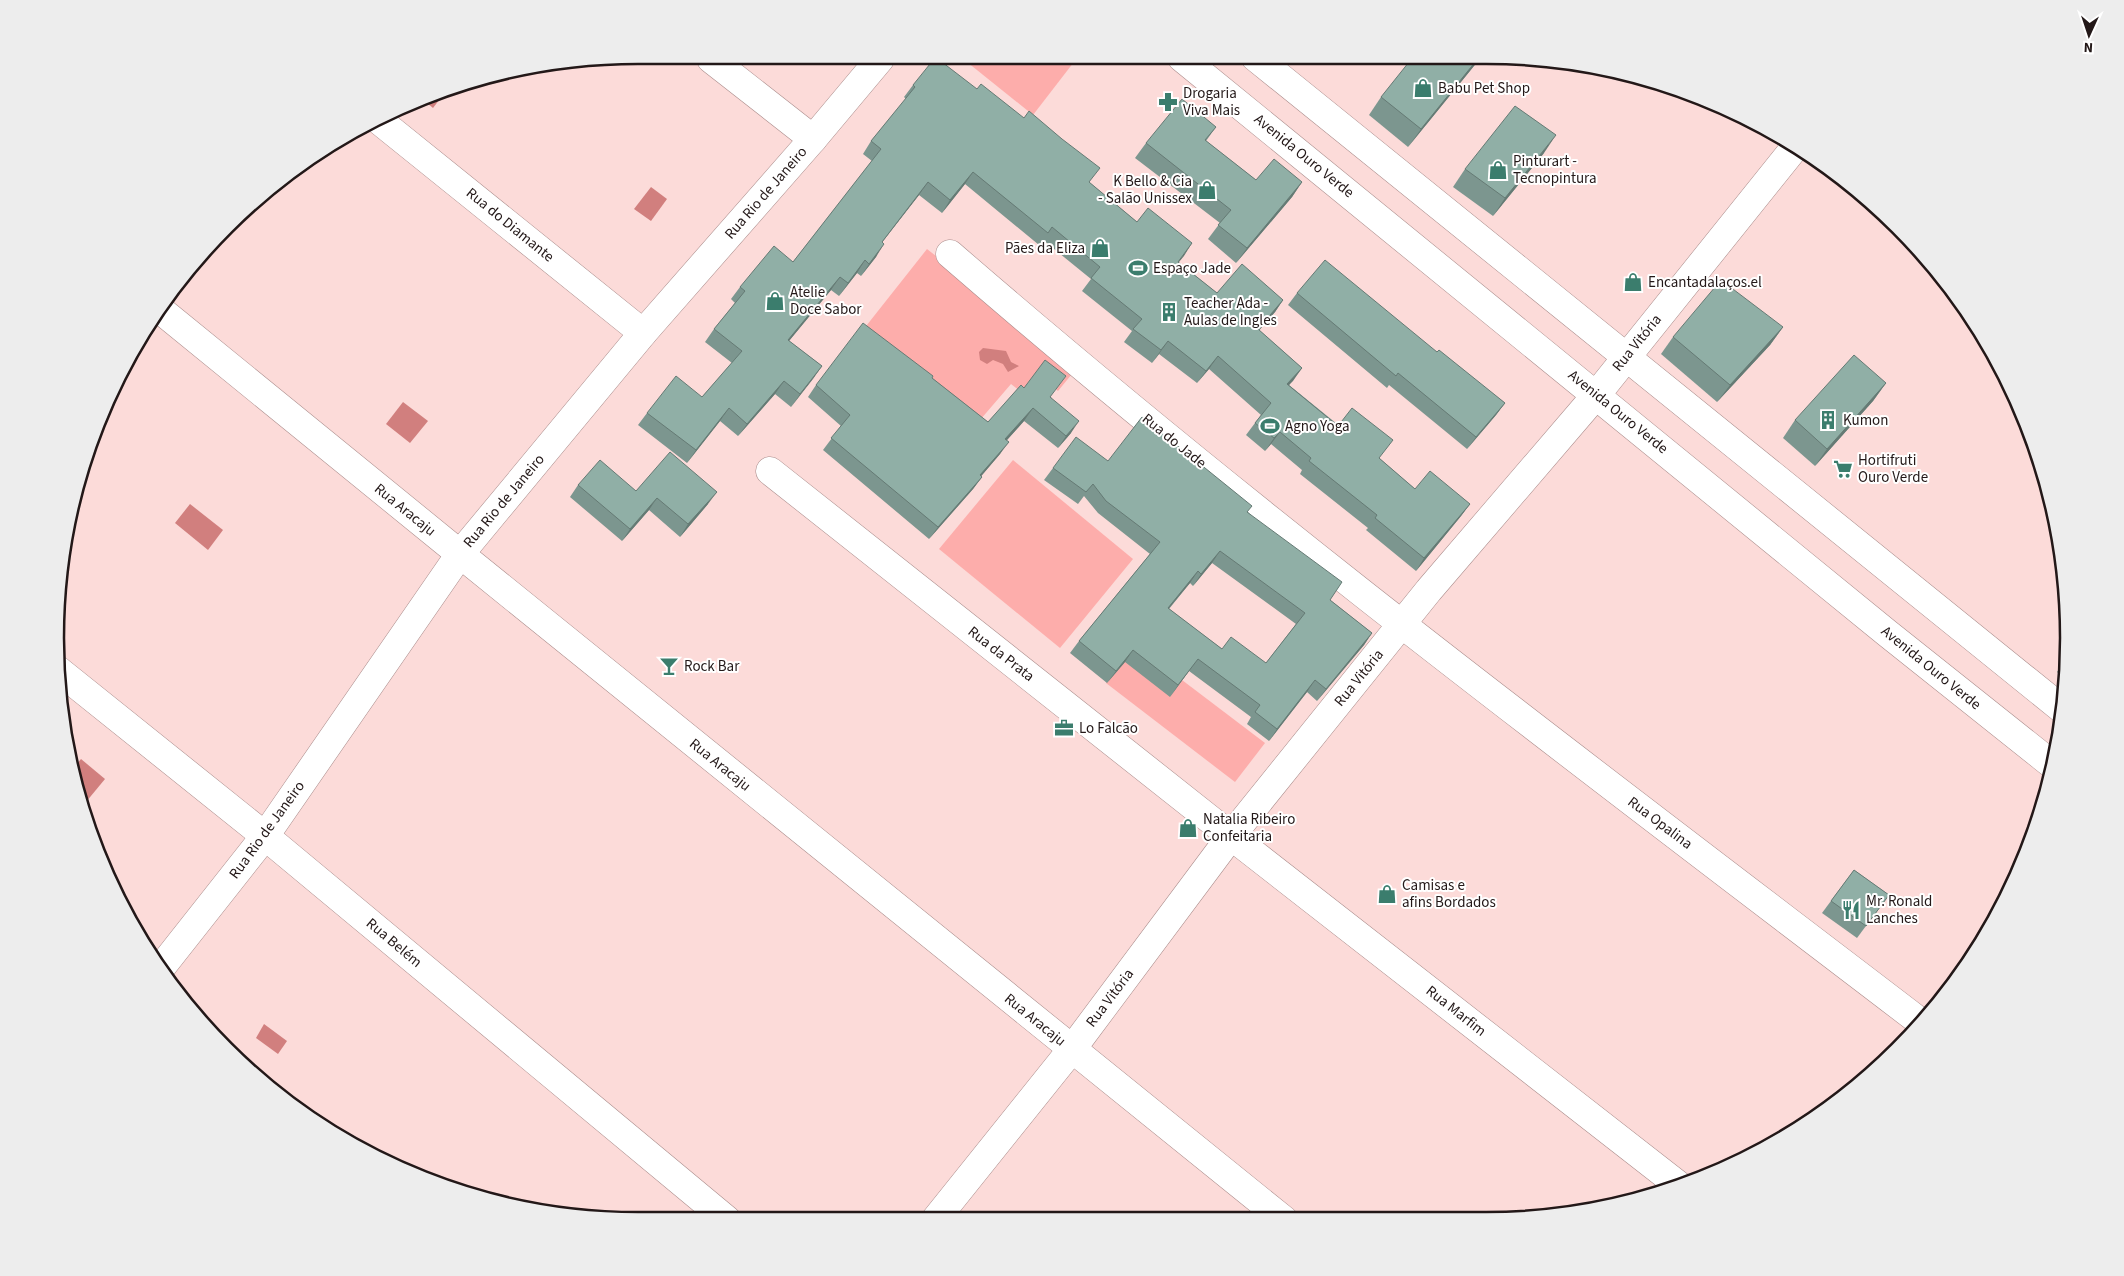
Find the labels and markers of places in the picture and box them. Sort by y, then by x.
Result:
shop icon: Babu Pet Shop [1412,77,1434,99]
place label: Babu Pet Shop [1438,78,1530,99]
place label: Drogaria Viva Mais [1183,83,1240,121]
pharmacy icon: Drogaria Viva Mais [1157,91,1179,113]
place label: Pinturart - Tecnopintura [1513,151,1597,189]
shop icon: Pinturart - Tecnopintura [1487,159,1509,181]
place label: K Bello & Cia - Salão Unissex [1098,171,1192,209]
shop icon: K Bello & Cia - Salão Unissex [1196,179,1218,201]
shop icon: Pães da Eliza [1089,237,1111,259]
place label: Pães da Eliza [1005,238,1085,259]
sports icon: Espaço Jade [1127,257,1149,279]
place label: Espaço Jade [1153,258,1231,279]
shop icon: Encantadalaços.el [1622,271,1644,293]
place label: Encantadalaços.el [1648,272,1762,293]
place label: Atelie Doce Sabor [790,282,862,320]
shop icon: Atelie Doce Sabor [764,290,786,312]
place label: Teacher Ada - Aulas de Ingles [1184,293,1277,331]
building icon: Teacher Ada - Aulas de Ingles [1158,301,1180,323]
building icon: Kumon [1817,409,1839,431]
place label: Kumon [1843,410,1888,431]
sports icon: Agno Yoga [1259,415,1281,437]
place label: Agno Yoga [1285,416,1350,437]
place label: Hortifruti Ouro Verde [1858,450,1928,488]
supermarket icon: Hortifruti Ouro Verde [1832,458,1854,480]
bar icon: Rock Bar [658,655,680,677]
place label: Rock Bar [684,656,740,677]
office icon: Lo Falcão [1053,717,1075,739]
place label: Lo Falcão [1079,718,1138,739]
place label: Natalia Ribeiro Confeitaria [1203,809,1295,847]
shop icon: Natalia Ribeiro Confeitaria [1177,817,1199,839]
place label: Camisas e afins Bordados [1402,875,1496,913]
shop icon: Camisas e afins Bordados [1376,883,1398,905]
place label: Mr. Ronald Lanches [1866,891,1932,929]
restaurant icon: Mr. Ronald Lanches [1840,899,1862,921]

